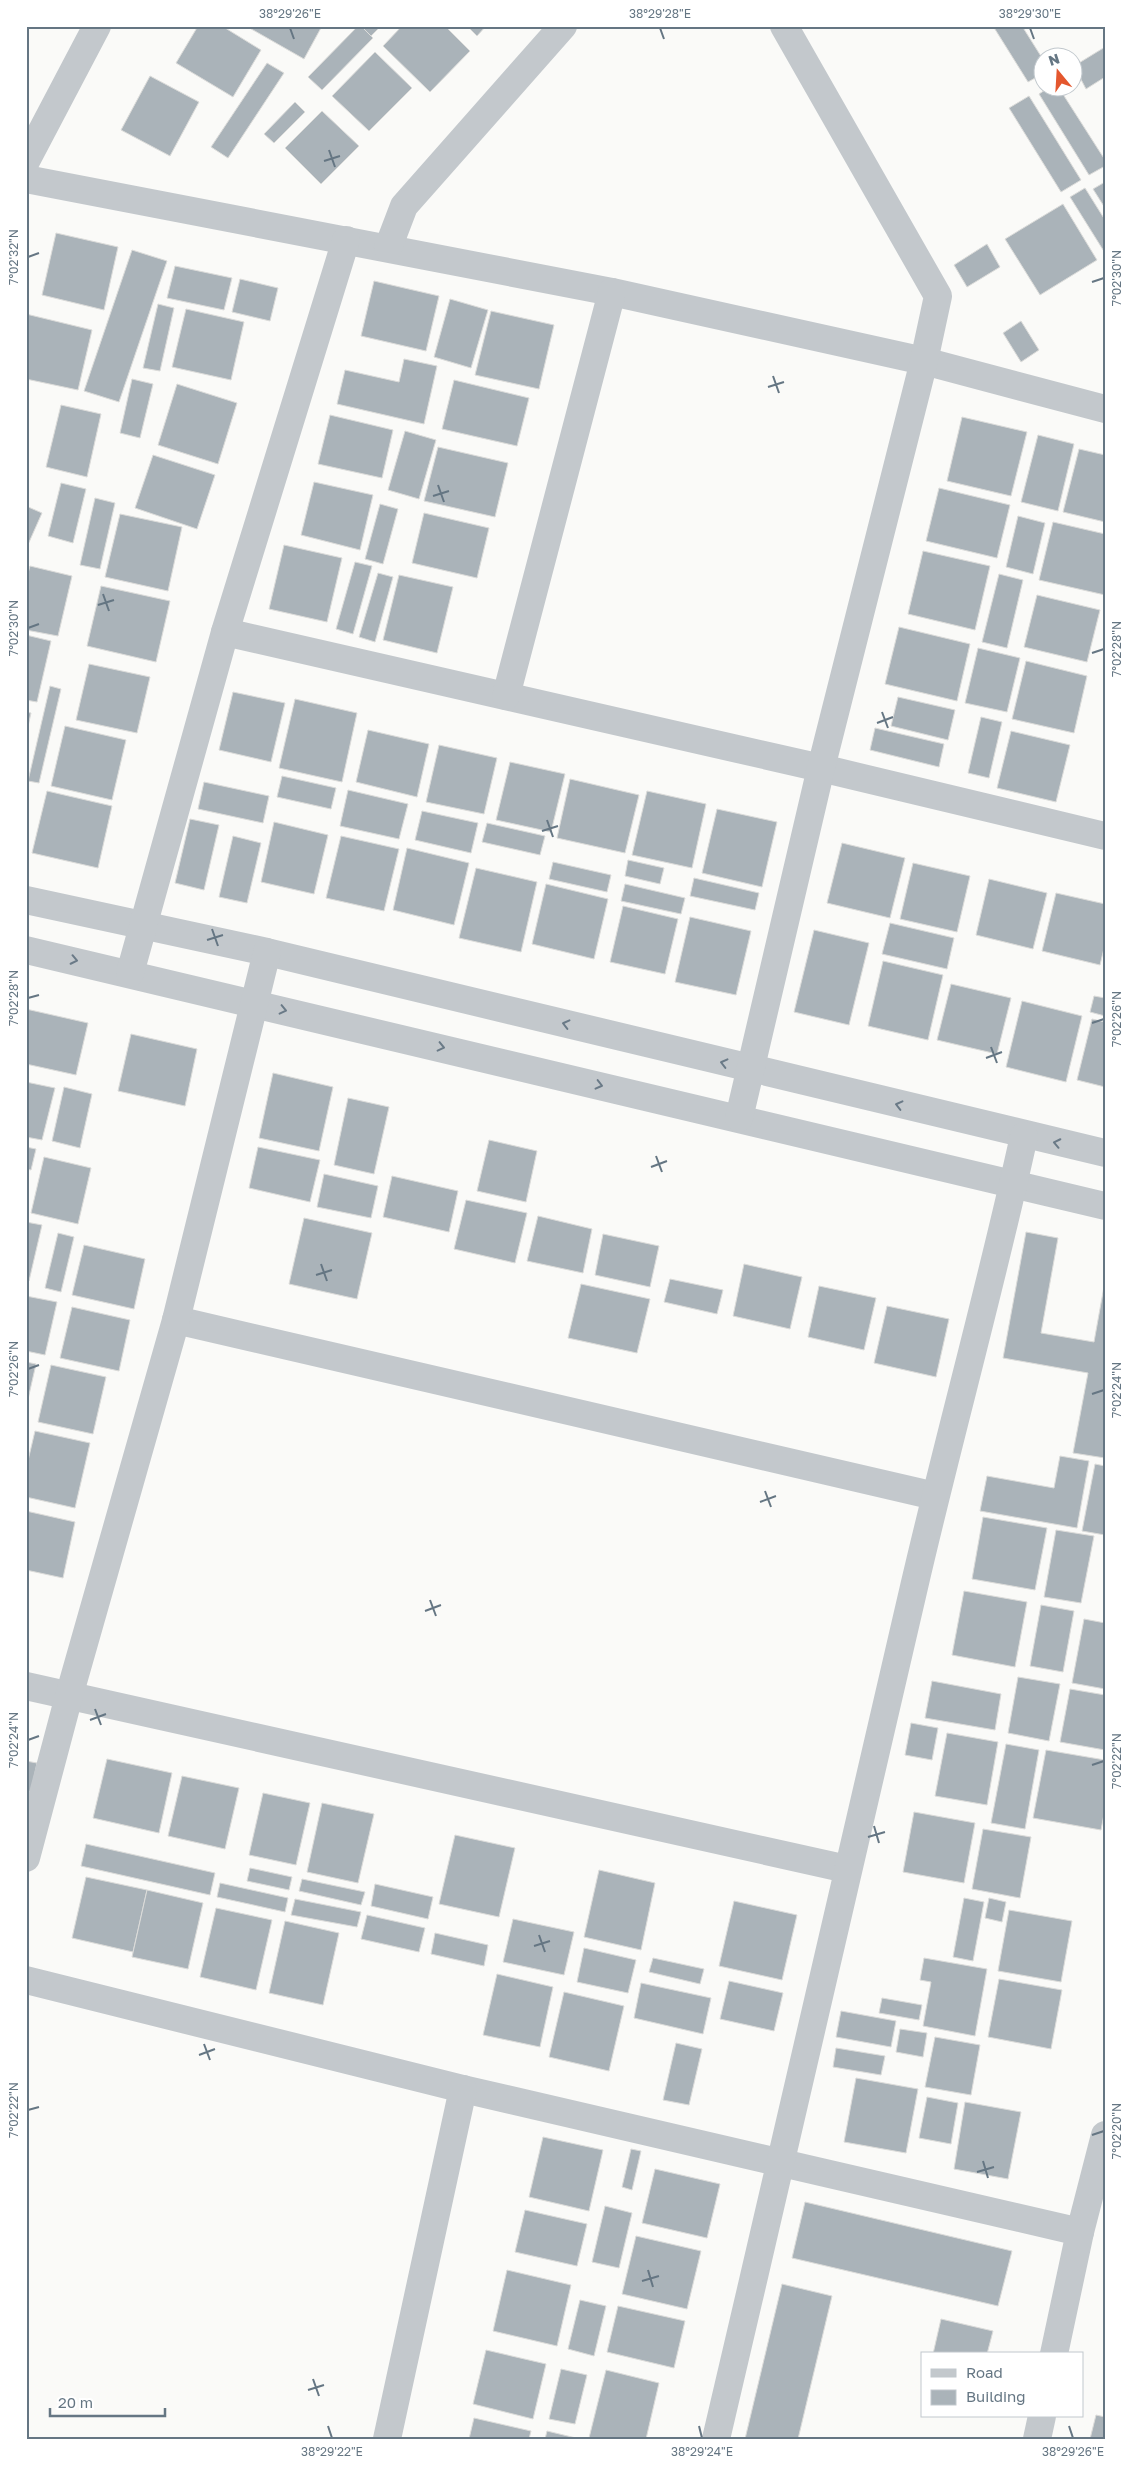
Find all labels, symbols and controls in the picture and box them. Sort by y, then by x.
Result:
text: 38°29'26"E [259,6,321,21]
text: 38°29'28"E [629,6,691,21]
text: 38°29'30"E [999,6,1061,21]
north arrow [1034,48,1084,98]
text: N [1046,49,1062,69]
text: 7°02'32"N [6,229,21,285]
text: 7°02'30"N [1109,250,1124,306]
text: 7°02'30"N [6,600,21,656]
text: 7°02'28"N [1109,621,1124,677]
one-way arrow [69,955,78,965]
text: 7°02'28"N [6,970,21,1026]
text: 7°02'26"N [1109,991,1124,1047]
one-way arrow [278,1004,287,1015]
one-way arrow [563,1020,571,1030]
one-way arrow [437,1041,446,1052]
one-way arrow [720,1058,729,1069]
one-way arrow [595,1079,604,1090]
one-way arrow [895,1100,904,1111]
one-way arrow [1053,1138,1062,1149]
text: 7°02'26"N [6,1341,21,1397]
text: 7°02'24"N [1109,1362,1124,1418]
text: 7°02'24"N [6,1712,21,1768]
text: 7°02'22"N [1109,1733,1124,1789]
text: 7°02'22"N [6,2082,21,2138]
text: 7°02'20"N [1109,2103,1124,2159]
legend [921,2352,1084,2418]
text: Road [966,2363,1003,2381]
scale bar [50,2385,165,2417]
text: Building [966,2387,1026,2405]
text: 20 m [58,2393,93,2411]
text: 38°29'22"E [301,2444,363,2459]
text: 38°29'24"E [671,2444,733,2459]
text: 38°29'26"E [1042,2444,1104,2459]

